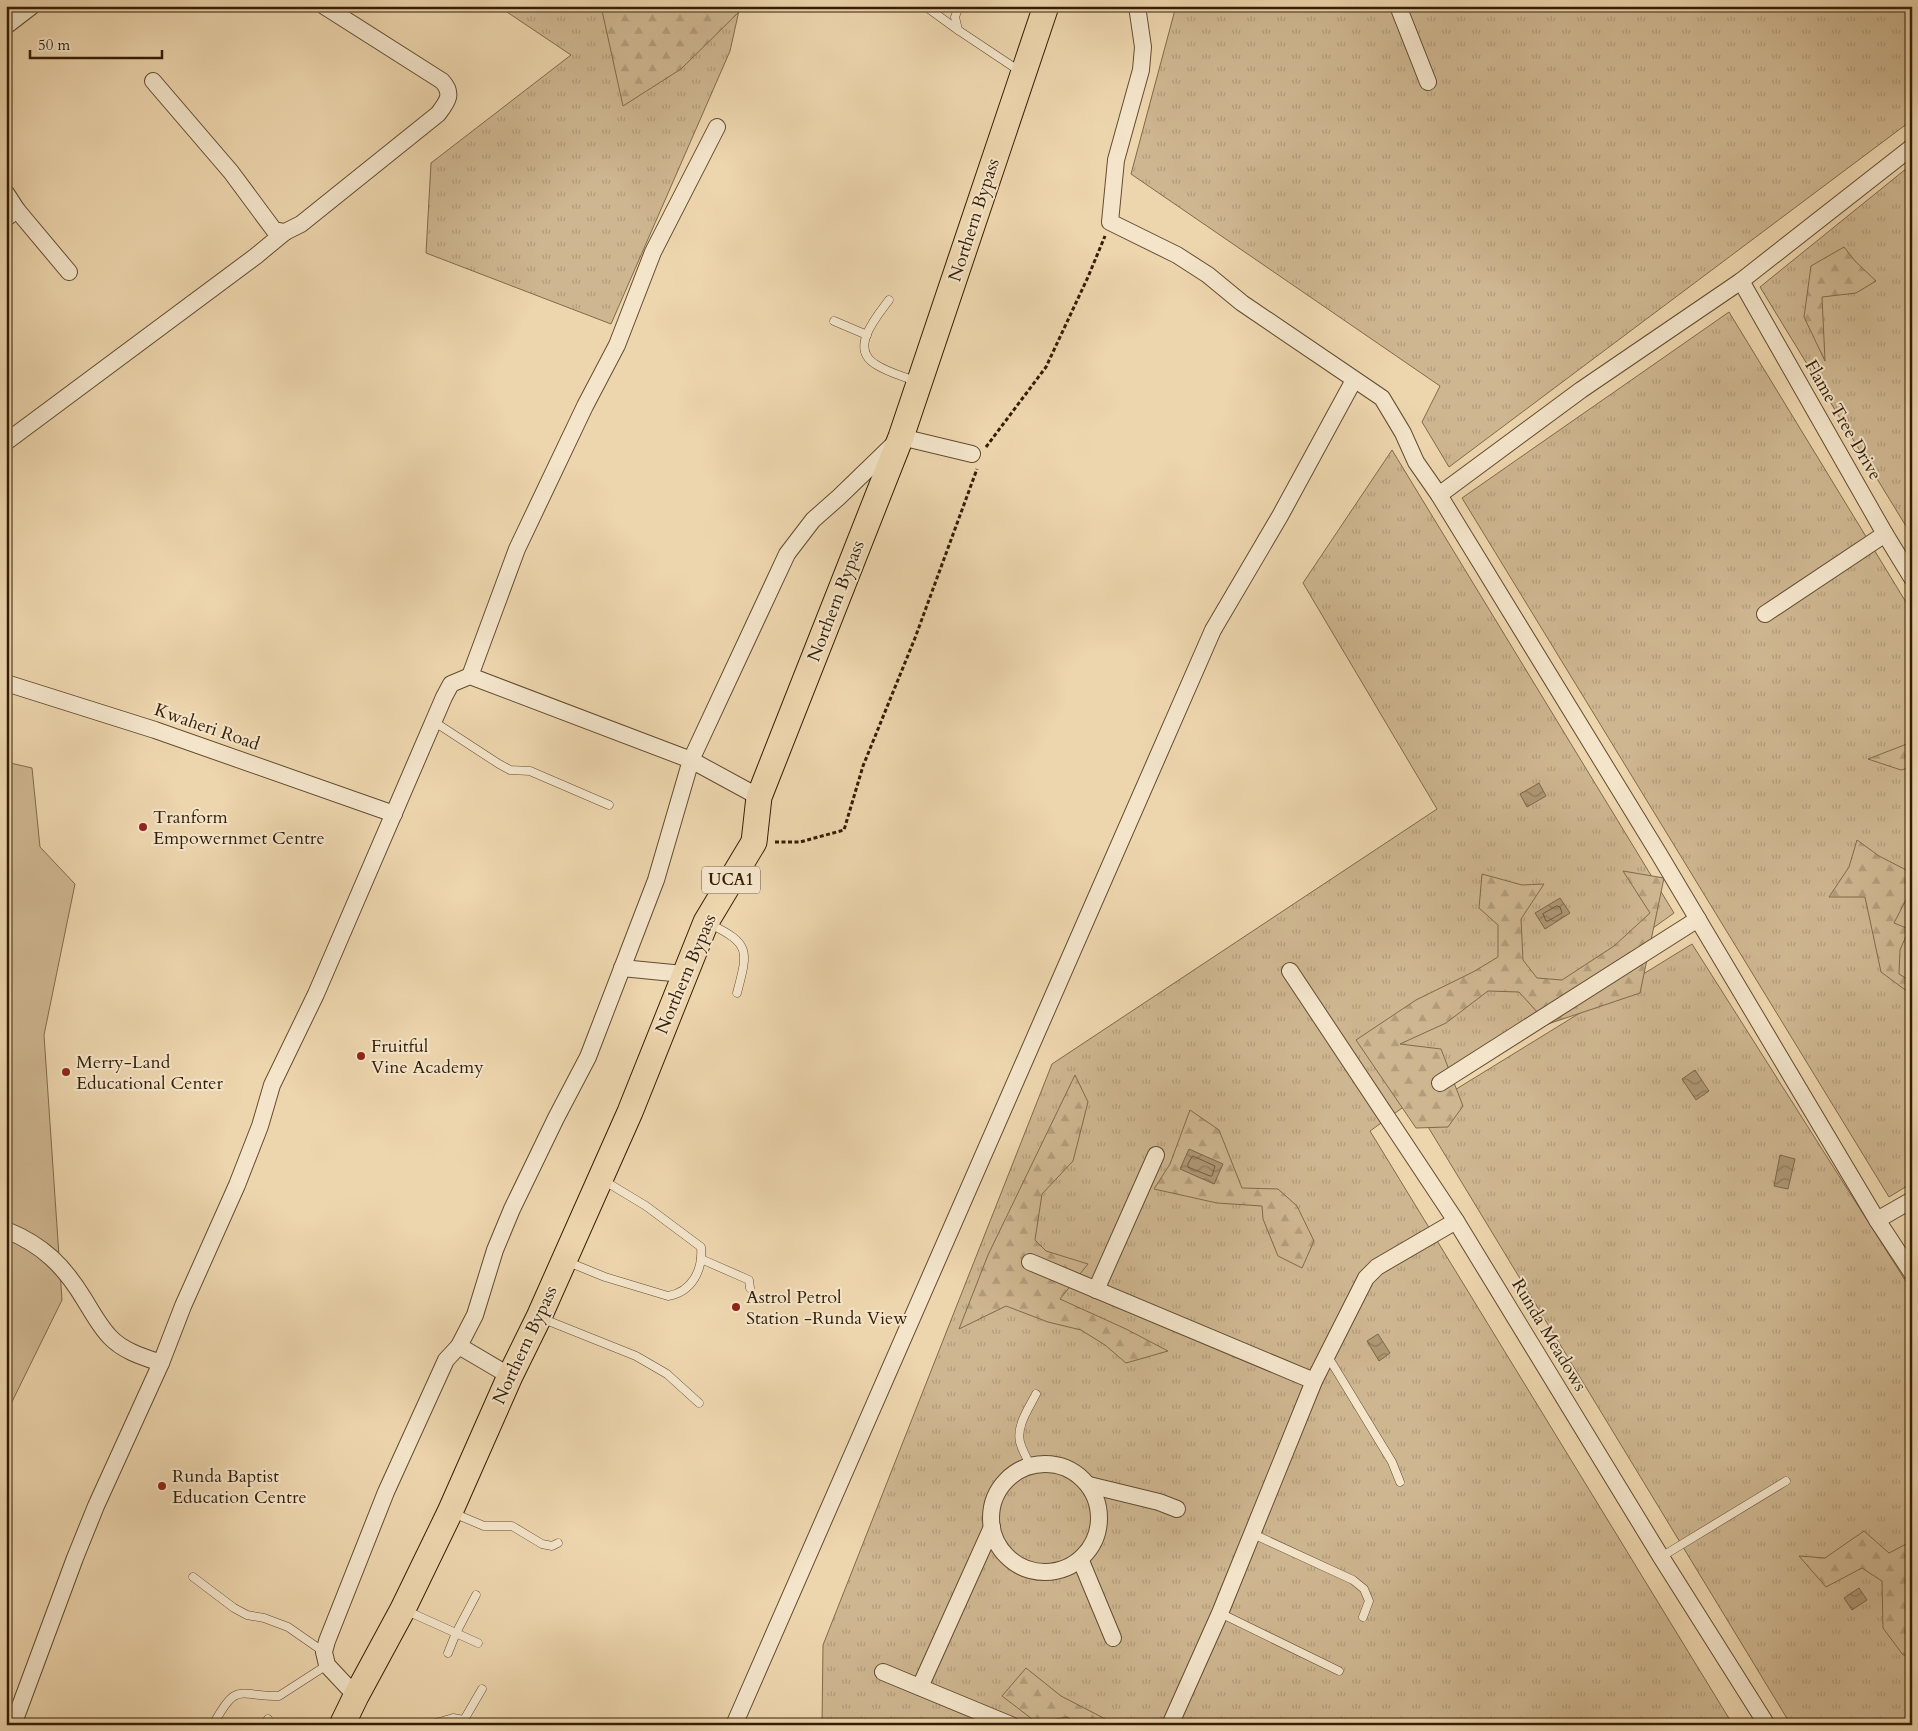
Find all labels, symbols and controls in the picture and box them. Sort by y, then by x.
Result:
scale bar [30,28,162,60]
text: 50 m [38,35,70,55]
street label: Northern Bypass [942,155,1006,285]
street label: Flame Tree Drive [1798,355,1888,485]
street label: Northern Bypass [801,537,871,665]
street label: Kwaheri Road [151,697,263,757]
place label: Tranform Empowernmet Centre [153,805,325,851]
marker: Tranform Empowernmet Centre [137,821,149,833]
road number: UCA1 [702,866,760,894]
street label: Northern Bypass [649,910,723,1038]
place label: Fruitful Vine Academy [371,1034,484,1080]
place label: Merry-Land Educational Center [76,1050,223,1096]
marker: Fruitful Vine Academy [355,1050,367,1062]
marker: Merry-Land Educational Center [60,1066,72,1078]
street label: Runda Meadows [1505,1274,1593,1396]
street label: Northern Bypass [487,1282,563,1408]
place label: Astrol Petrol Station -Runda View [746,1285,908,1331]
marker: Astrol Petrol Station -Runda View [730,1301,742,1313]
place label: Runda Baptist Education Centre [172,1464,307,1510]
marker: Runda Baptist Education Centre [156,1480,168,1492]

